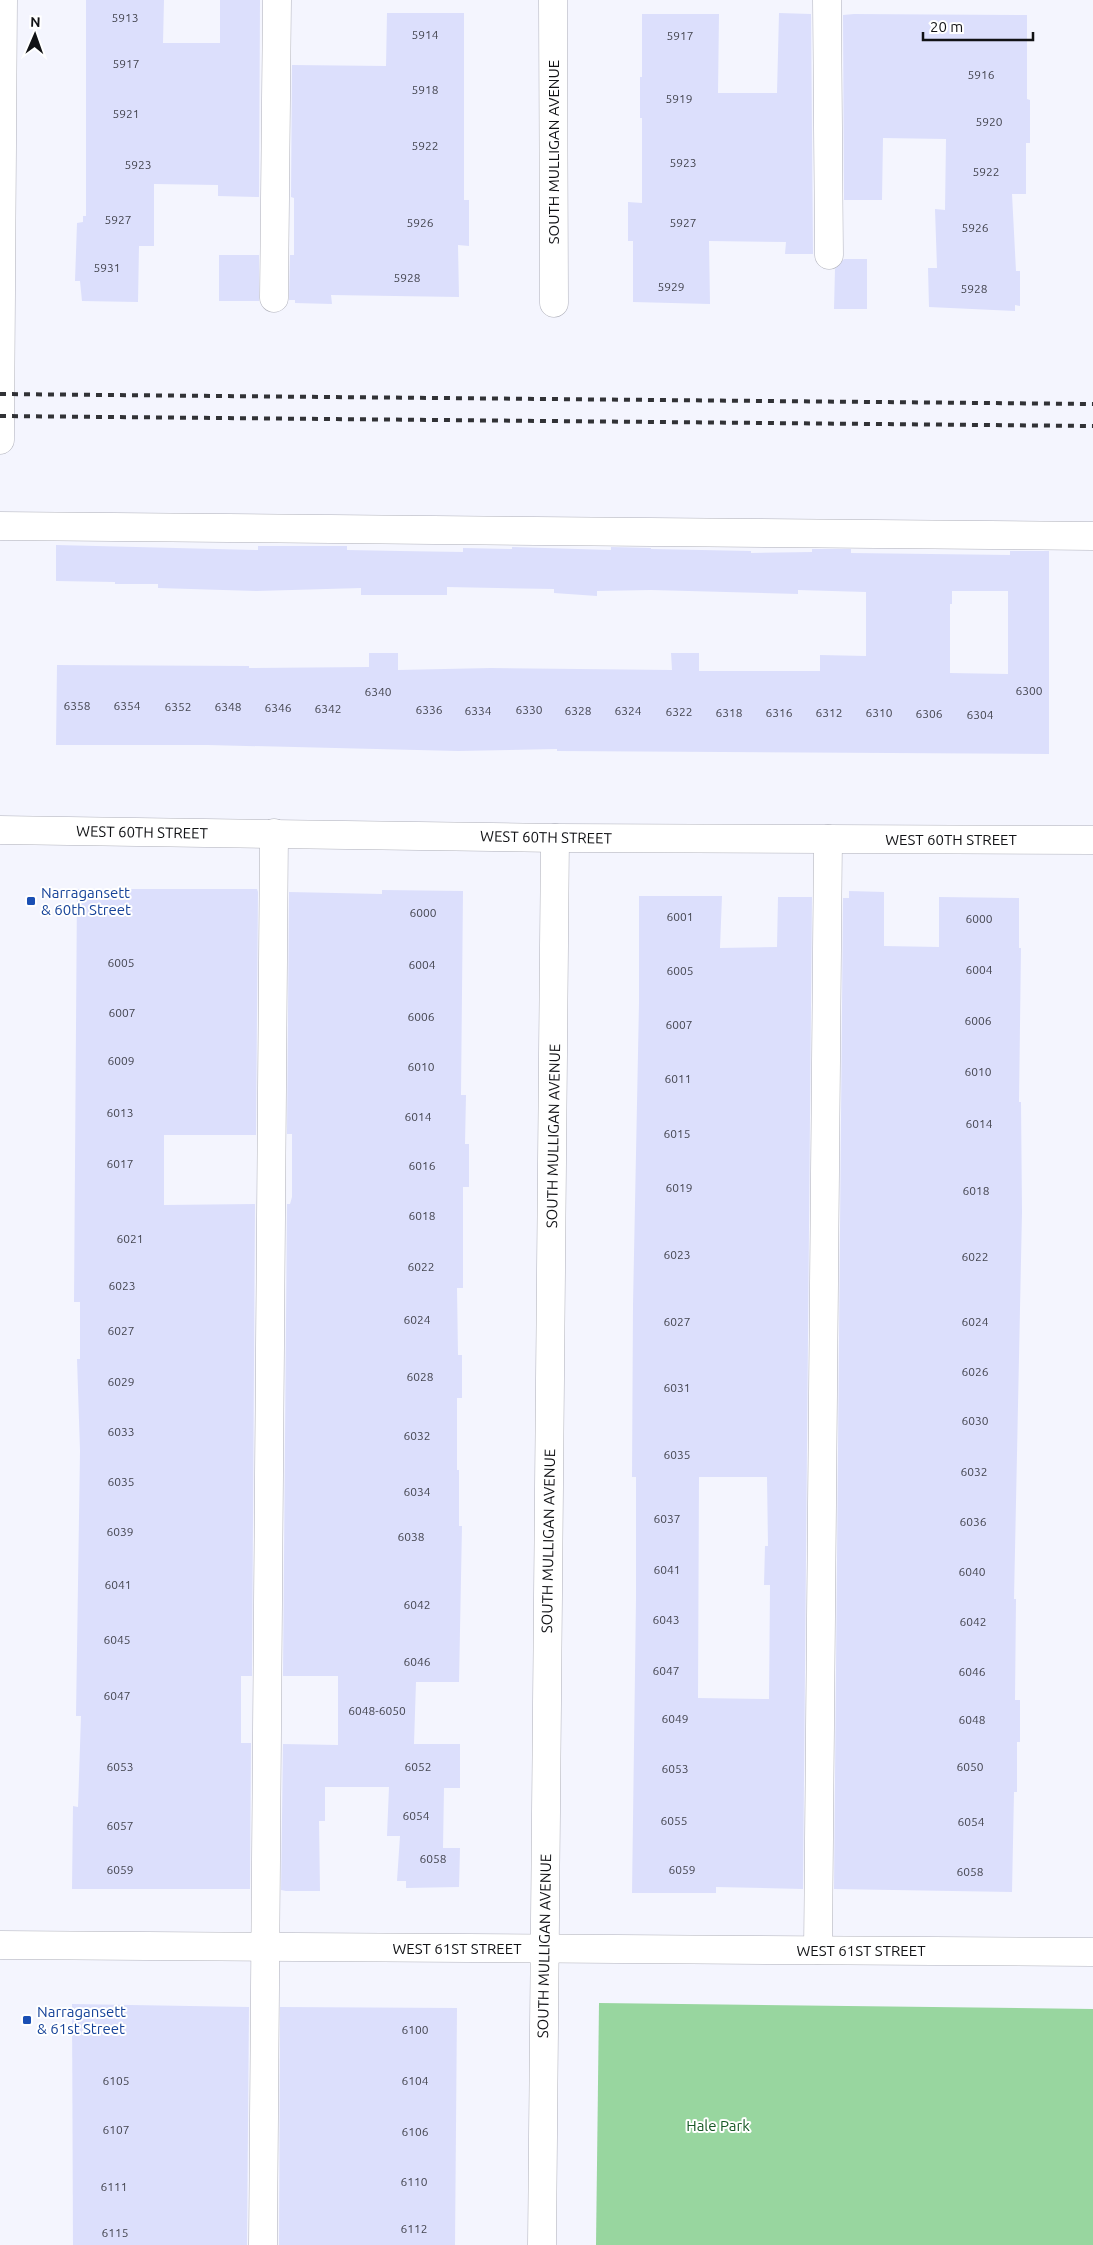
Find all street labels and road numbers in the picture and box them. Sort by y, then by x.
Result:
street label: SOUTH MULLIGAN AVENUE [545,60,562,244]
street label: WEST 60TH STREET [76,822,209,842]
street label: WEST 60TH STREET [480,827,613,847]
street label: WEST 60TH STREET [885,831,1018,848]
street label: SOUTH MULLIGAN AVENUE [543,1044,563,1228]
street label: SOUTH MULLIGAN AVENUE [538,1449,558,1633]
street label: SOUTH MULLIGAN AVENUE [534,1854,554,2038]
street label: WEST 61ST STREET [392,1940,522,1957]
street label: WEST 61ST STREET [796,1942,926,1959]

